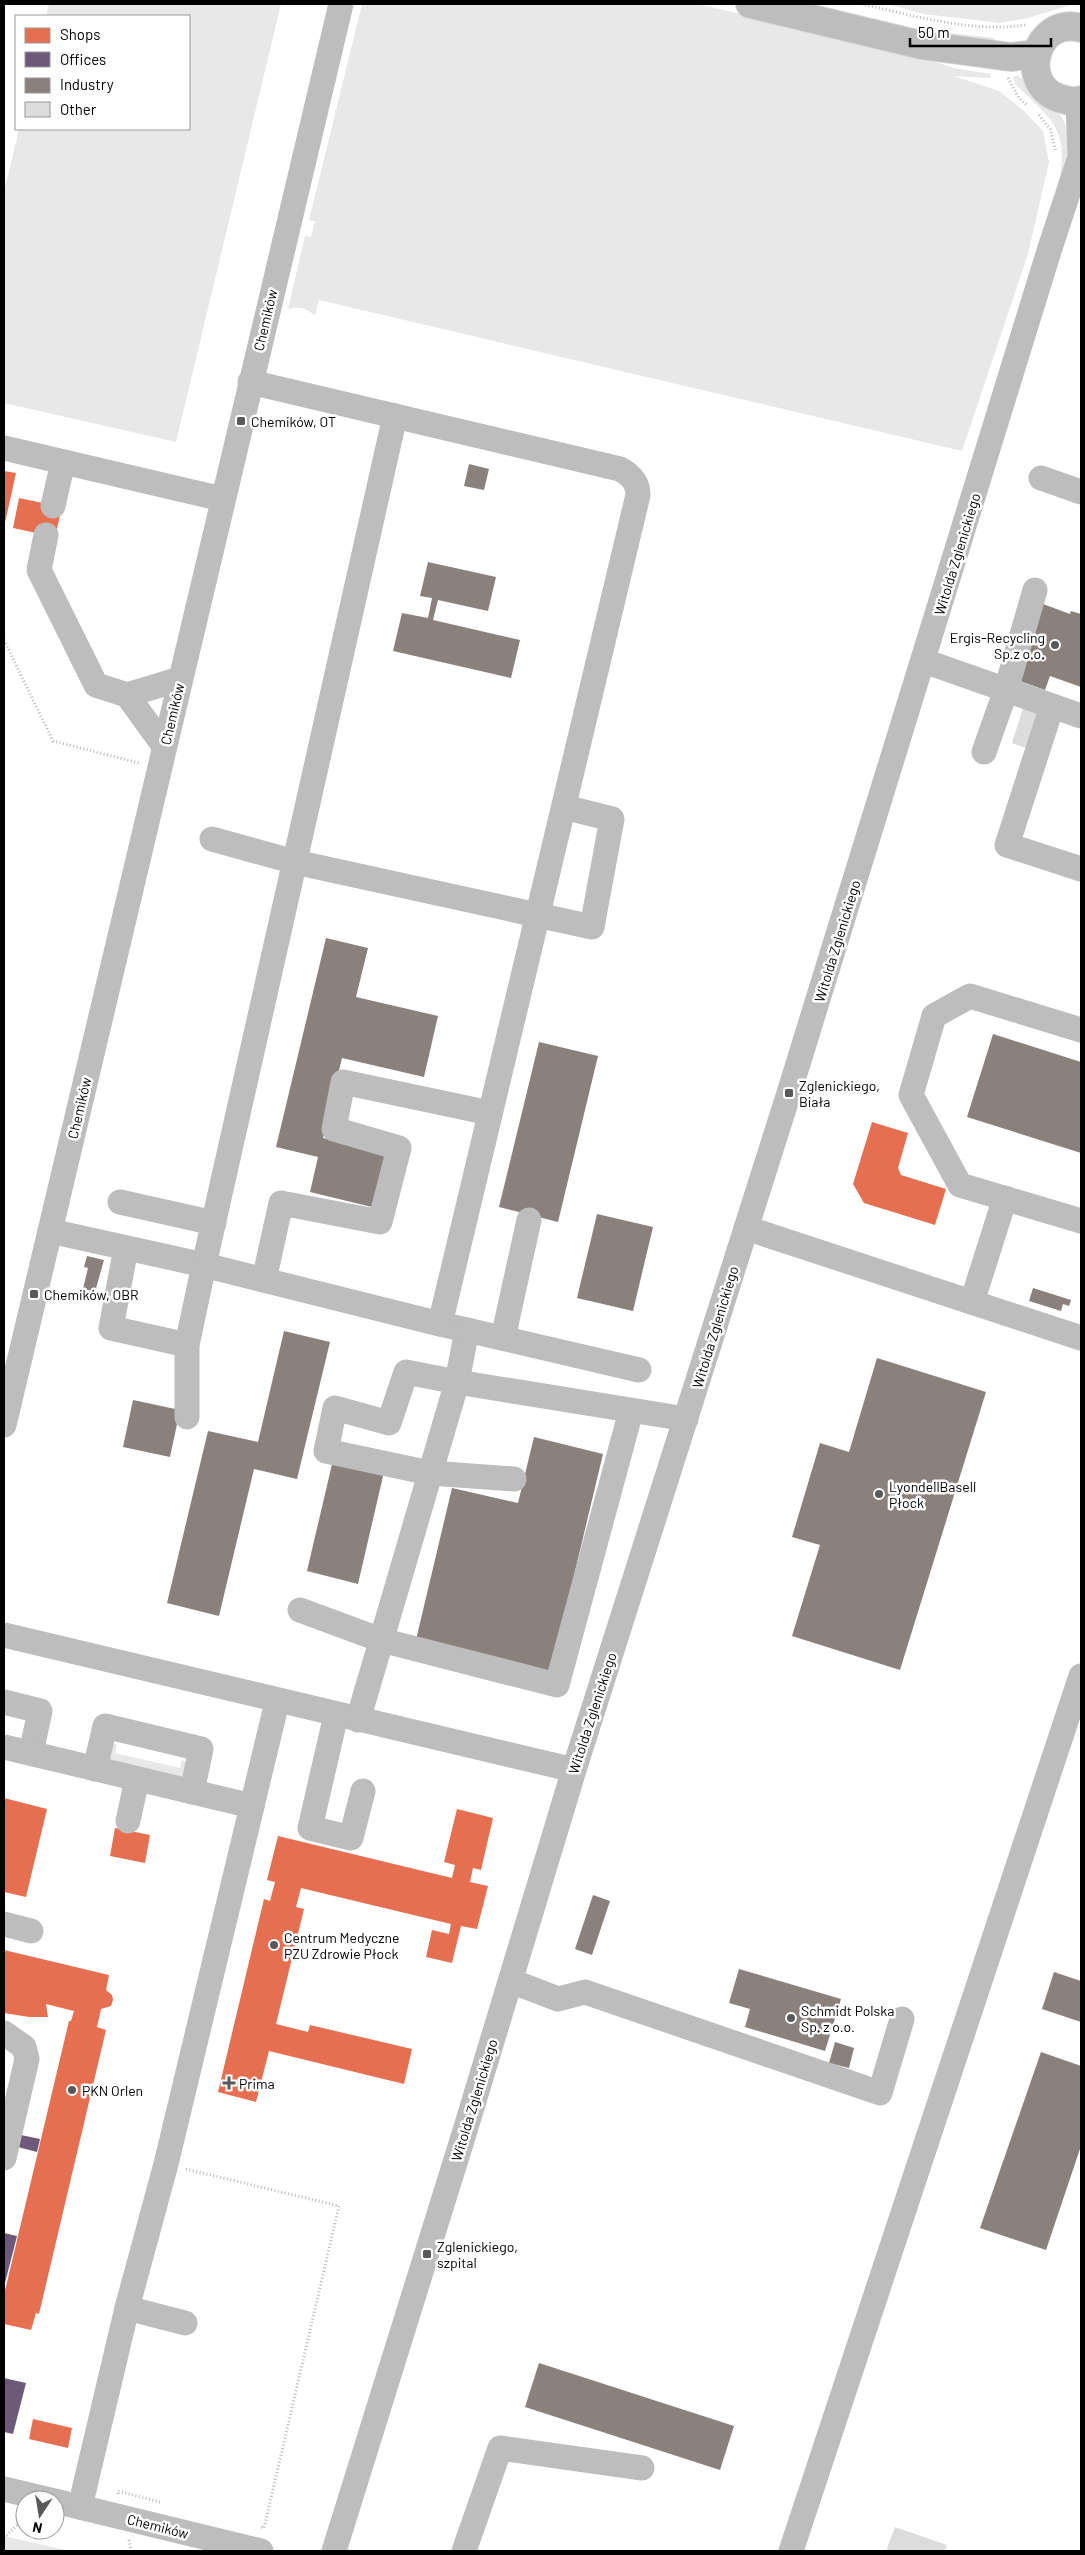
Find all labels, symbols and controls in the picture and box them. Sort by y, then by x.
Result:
legend [15,15,190,130]
scale bar [910,15,1051,47]
text: 50 m [918,23,950,41]
text: Shops [60,25,100,43]
text: Offices [60,50,106,68]
text: Industry [60,75,114,93]
text: Other [60,100,97,118]
street label: Chemików [250,288,280,352]
place label: Chemików, OT [251,413,336,430]
marker: Chemików, OT [235,415,247,427]
street label: Witolda Zglenickiego [930,491,984,617]
place label: Ergis-Recycling Sp.z o.o. [950,629,1045,662]
marker: Ergis-Recycling Sp.z o.o. [1049,639,1061,651]
street label: Chemików [157,682,187,746]
street label: Witolda Zglenickiego [810,878,864,1004]
street label: Chemików [64,1076,94,1140]
place label: Zglenickiego, Biała [799,1077,880,1110]
marker: Zglenickiego, Biała [783,1087,795,1099]
street label: Witolda Zglenickiego [688,1264,742,1390]
place label: Chemików, OBR [44,1286,139,1303]
marker: Chemików, OBR [28,1288,40,1300]
place label: LyondellBasell Płock [889,1478,976,1511]
marker: LyondellBasell Płock [873,1488,885,1500]
street label: Witolda Zglenickiego [564,1650,620,1776]
place label: Centrum Medyczne PZU Zdrowie Płock [284,1929,399,1962]
marker: Centrum Medyczne PZU Zdrowie Płock [268,1939,280,1951]
place label: Schmidt Polska Sp. z o.o. [801,2002,894,2035]
marker: Schmidt Polska Sp. z o.o. [785,2012,797,2024]
street label: Witolda Zglenickiego [447,2037,501,2163]
place label: Prima [239,2075,275,2092]
marker: Prima [223,2077,235,2089]
place label: PKN Orlen [82,2082,143,2099]
marker: PKN Orlen [66,2084,78,2096]
place label: Zglenickiego, szpital [437,2238,518,2271]
marker: Zglenickiego, szpital [421,2248,433,2260]
north arrow [15,2490,65,2540]
street label: Chemików [126,2510,190,2542]
text: N [31,2519,44,2537]

